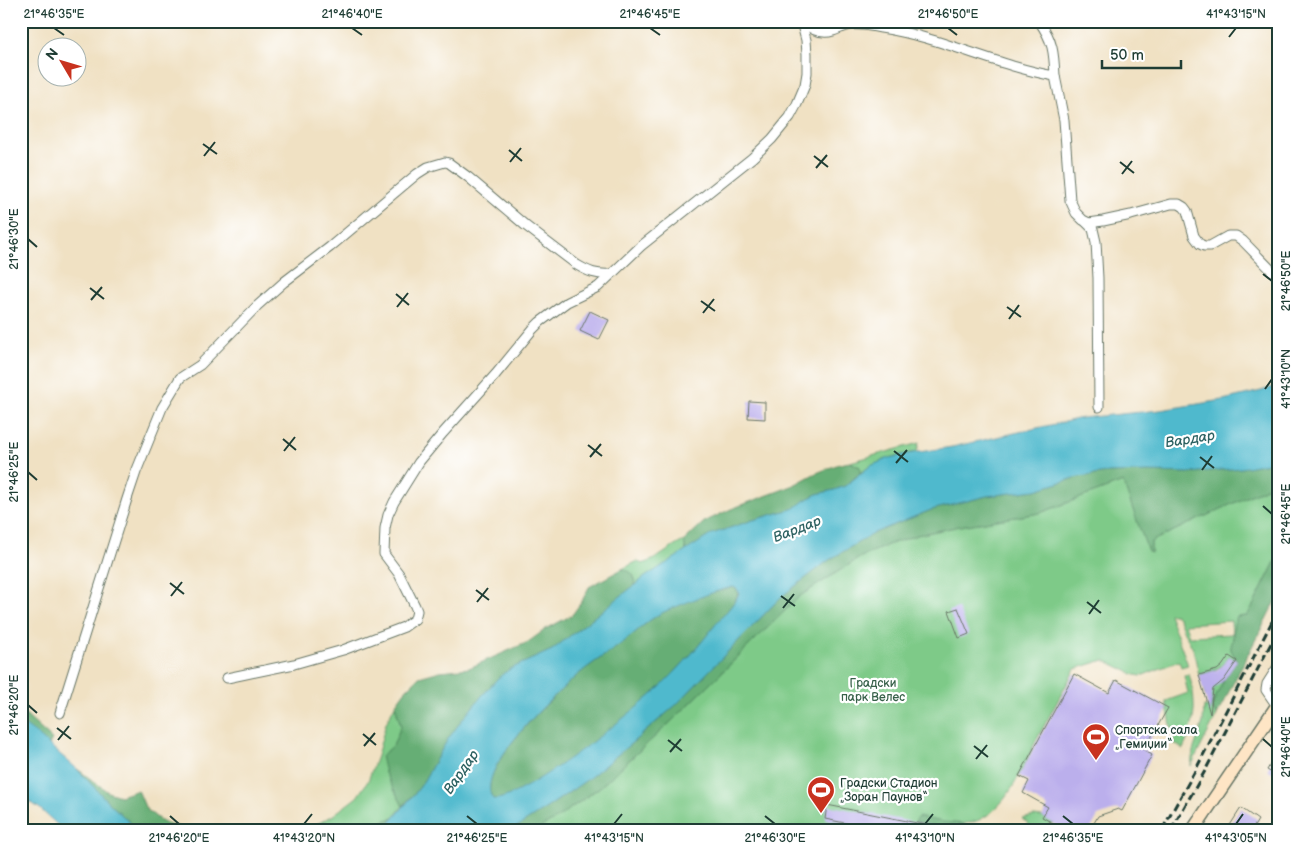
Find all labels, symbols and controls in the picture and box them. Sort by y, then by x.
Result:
text: 21°46'35"E [23,7,85,22]
text: 21°46'40"E [321,7,383,22]
text: 21°46'45"E [620,7,681,22]
text: 21°46'50"E [918,7,978,22]
text: 41°43'15"N [1206,7,1266,22]
north arrow [38,38,88,88]
scale bar [1102,38,1181,70]
text: N [42,45,62,64]
text: 50 m [1110,46,1144,65]
text: 21°46'30"E [7,208,22,270]
text: 21°46'50"E [1279,251,1294,311]
text: 41°43'10"N [1279,349,1294,409]
water label: Вардар [1164,427,1216,451]
text: 21°46'25"E [7,442,22,502]
text: 21°46'45"E [1279,483,1294,545]
water label: Вардар [771,512,823,546]
text: 21°46'20"E [7,674,22,735]
park label: Градски парк Велес [841,676,905,705]
text: 21°46'40"E [1279,716,1294,778]
sports icon: Спортска сала „Гемиџии“ [1081,722,1111,761]
place label: Спортска сала „Гемиџии“ [1115,723,1198,752]
water label: Вардар [440,747,482,797]
sports icon: Градски Стадион „Зоран Паунов“ [806,775,836,814]
place label: Градски Стадион „Зоран Паунов“ [840,776,938,805]
text: 21°46'20"E [149,831,210,846]
text: 41°43'20"N [273,831,335,846]
text: 21°46'25"E [447,831,507,846]
text: 41°43'15"N [584,831,644,846]
text: 21°46'30"E [744,831,806,846]
text: 41°43'10"N [895,831,955,846]
text: 21°46'35"E [1042,831,1104,846]
text: 41°43'05"N [1205,831,1267,846]

